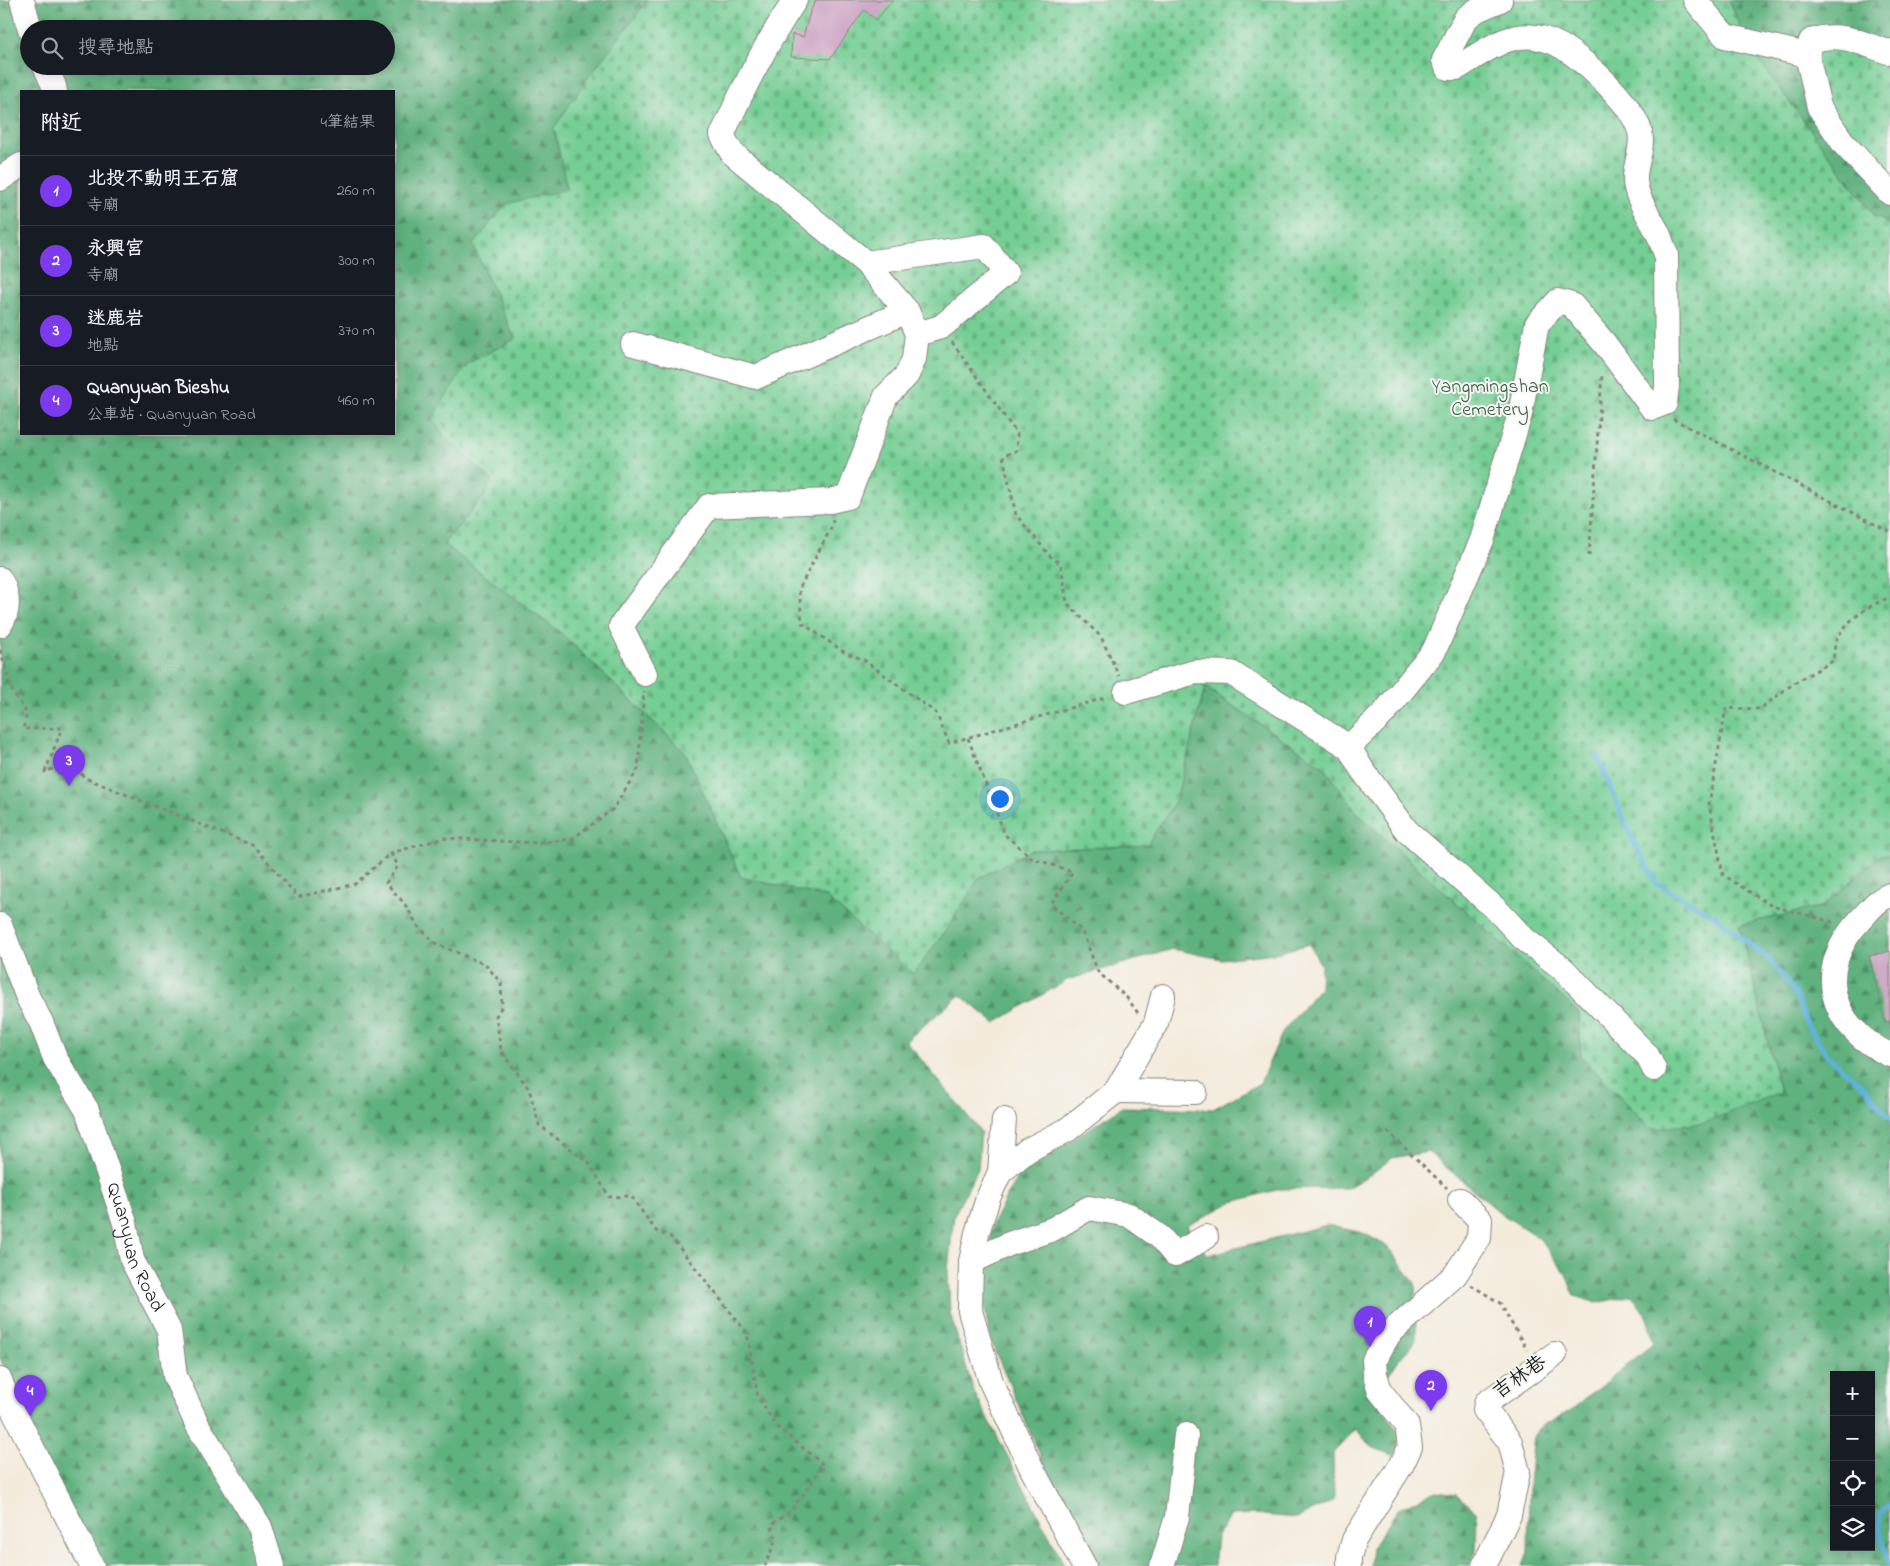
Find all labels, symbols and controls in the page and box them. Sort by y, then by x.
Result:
search box [20,20,395,75]
icon: search [38,34,66,62]
text: 搜尋地點 [78,35,154,62]
text: 附近 [40,109,82,139]
text: 4筆結果 [320,111,375,135]
text: 北投不動明王石窟 [87,166,239,193]
text: 1 [53,179,59,203]
text: 260 m [337,179,375,203]
text: 寺廟 [87,194,119,218]
text: 永興宮 [87,236,144,263]
text: 2 [52,249,60,273]
text: 300 m [338,249,375,273]
text: 寺廟 [87,264,119,288]
text: 迷鹿岩 [87,306,144,333]
text: 3 [53,319,59,343]
text: 370 m [338,319,375,343]
text: 地點 [87,334,119,358]
park label: Yangmingshan Cemetery [1431,373,1549,425]
text: Quanyuan Bieshu [87,375,230,402]
text: 4 [53,389,59,413]
text: 460 m [338,389,375,413]
text: 公車站 · Quanyuan Road [87,403,256,427]
pin: 3 [53,745,85,786]
your location [987,786,1013,812]
street label: Quanyuan Road [98,1179,172,1317]
pin: 1 [1354,1306,1386,1347]
street label: 吉林巷 [1487,1348,1554,1407]
pin: 2 [1415,1370,1447,1411]
map controls [1830,1371,1875,1551]
button: + [1830,1371,1875,1416]
pin: 4 [14,1375,46,1416]
button: − [1830,1416,1875,1461]
button: locate [1830,1461,1875,1506]
button: layers [1830,1506,1875,1551]

